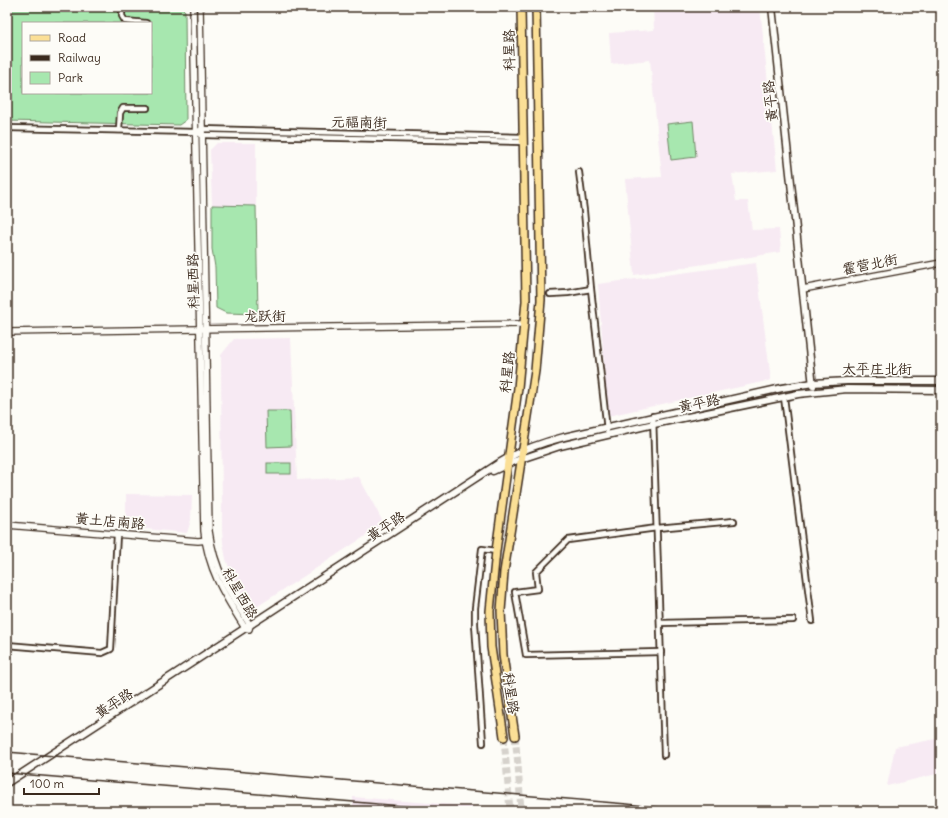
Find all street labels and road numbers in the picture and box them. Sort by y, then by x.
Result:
street label: 科星路 [500,29,518,71]
street label: 黄平路 [759,79,781,123]
street label: 元福南街 [331,113,387,131]
street label: 霍营北街 [841,250,899,278]
street label: 科星西路 [184,253,202,309]
street label: 龙跃街 [244,307,286,325]
street label: 科星路 [496,350,518,394]
street label: 太平庄北街 [842,360,912,378]
street label: 黄平路 [677,390,721,416]
street label: 黄平路 [363,507,409,545]
street label: 黄土店南路 [74,509,146,533]
street label: 科星西路 [218,564,262,622]
street label: 科星路 [499,671,523,715]
street label: 黄平路 [91,684,137,722]

